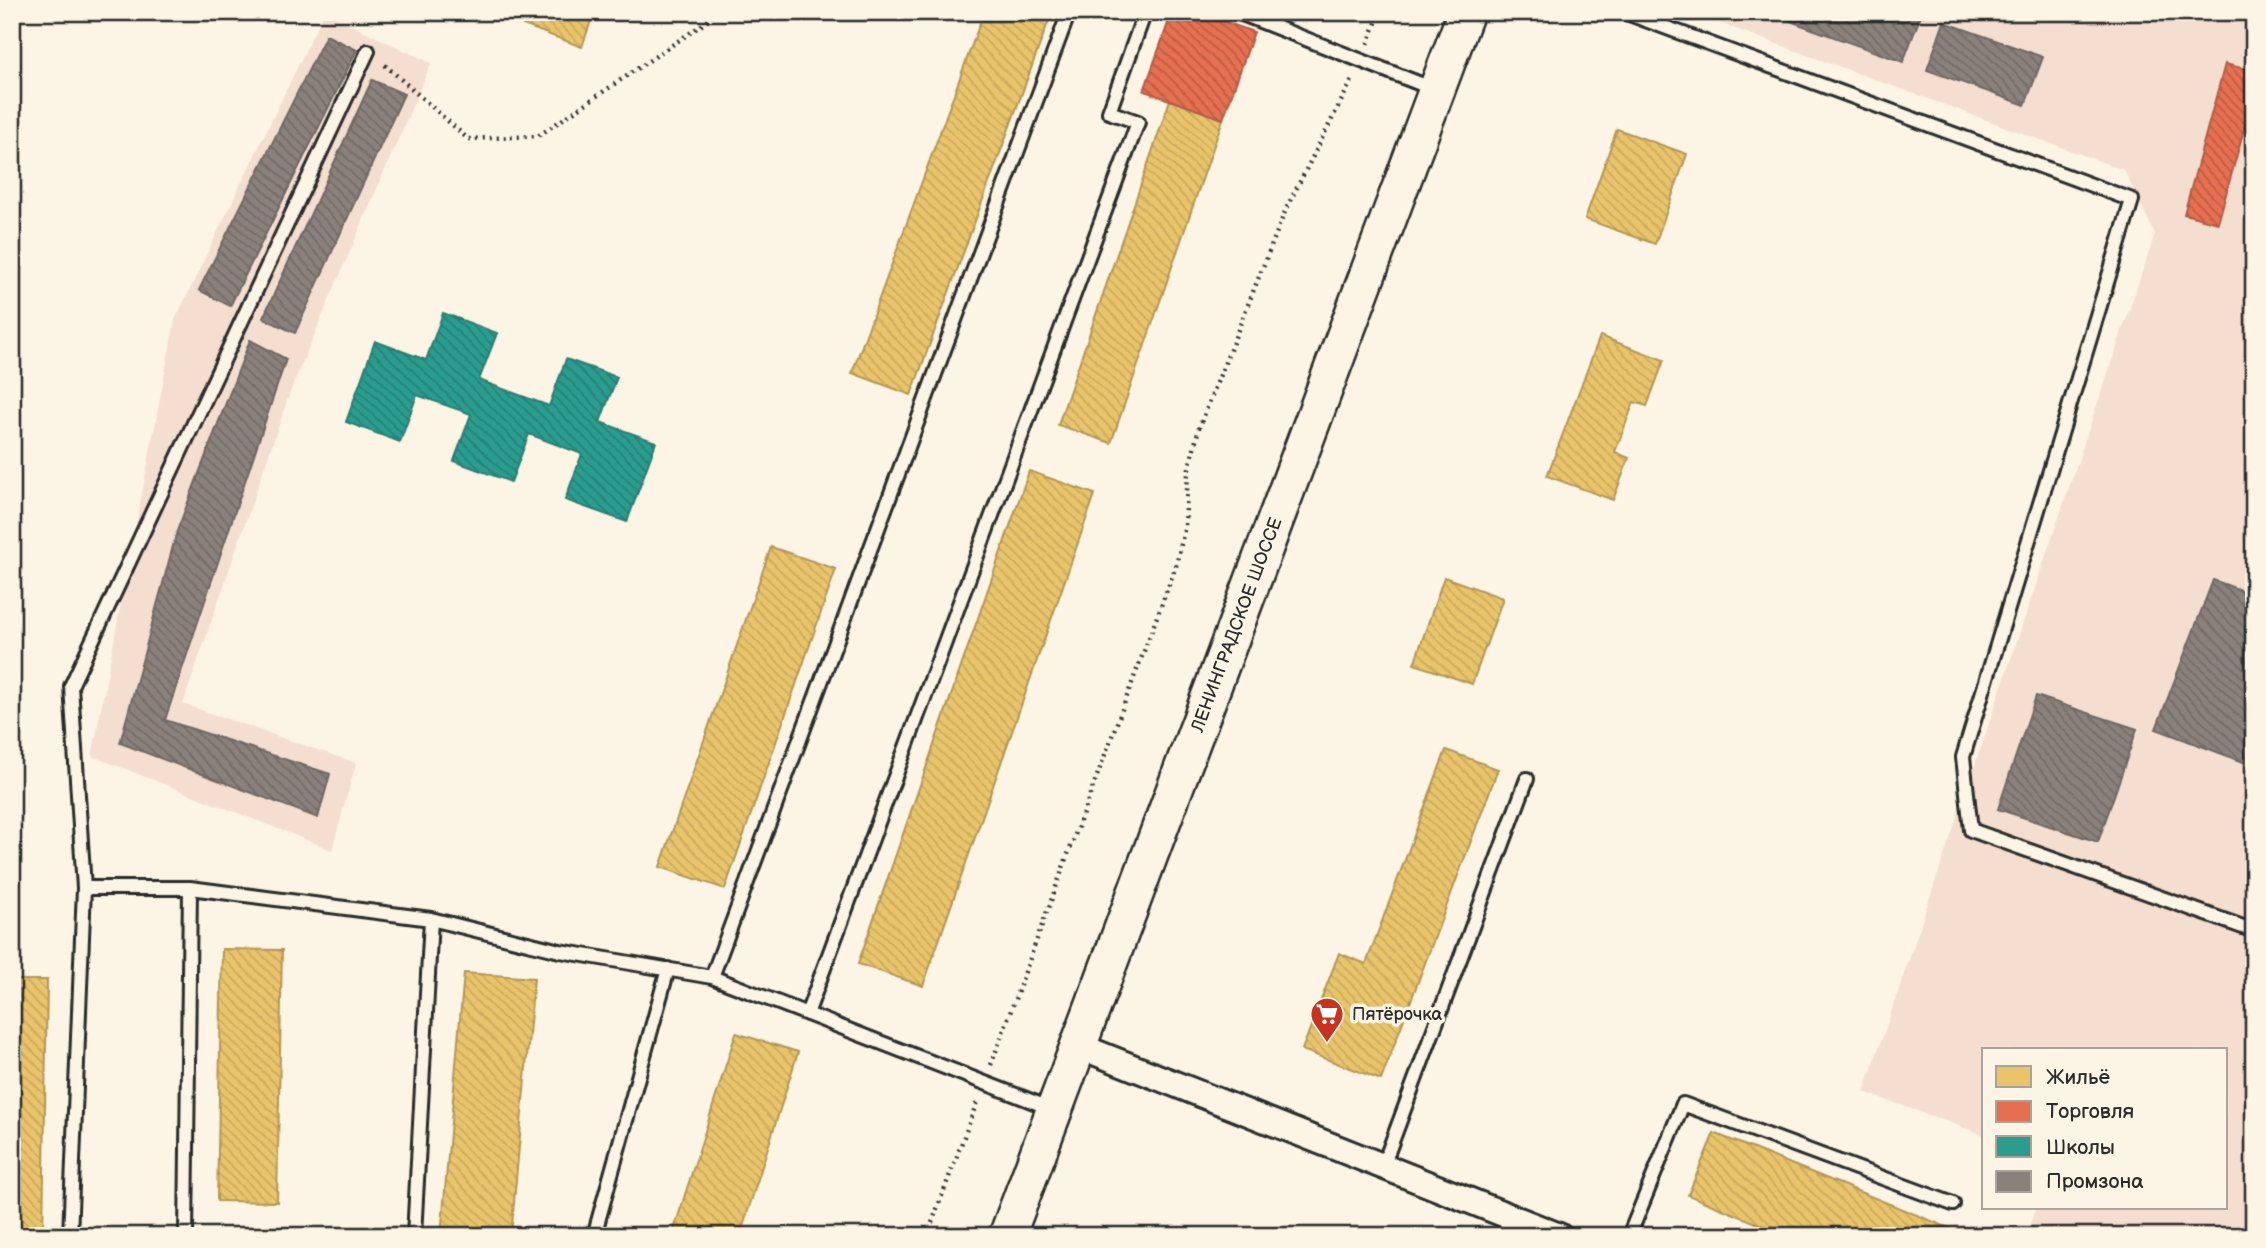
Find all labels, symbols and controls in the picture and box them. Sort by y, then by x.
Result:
street label: ЛЕНИНГРАДСКОЕ ШОССЕ [1187,515,1287,736]
supermarket icon: Пятёрочка [1308,995,1346,1044]
place label: Пятёрочка [1352,1004,1443,1025]
legend [1982,1048,2228,1210]
text: Жильё [2046,1065,2110,1090]
text: Торговля [2046,1099,2134,1124]
text: Школы [2046,1135,2115,1160]
text: Промзона [2046,1169,2144,1194]

